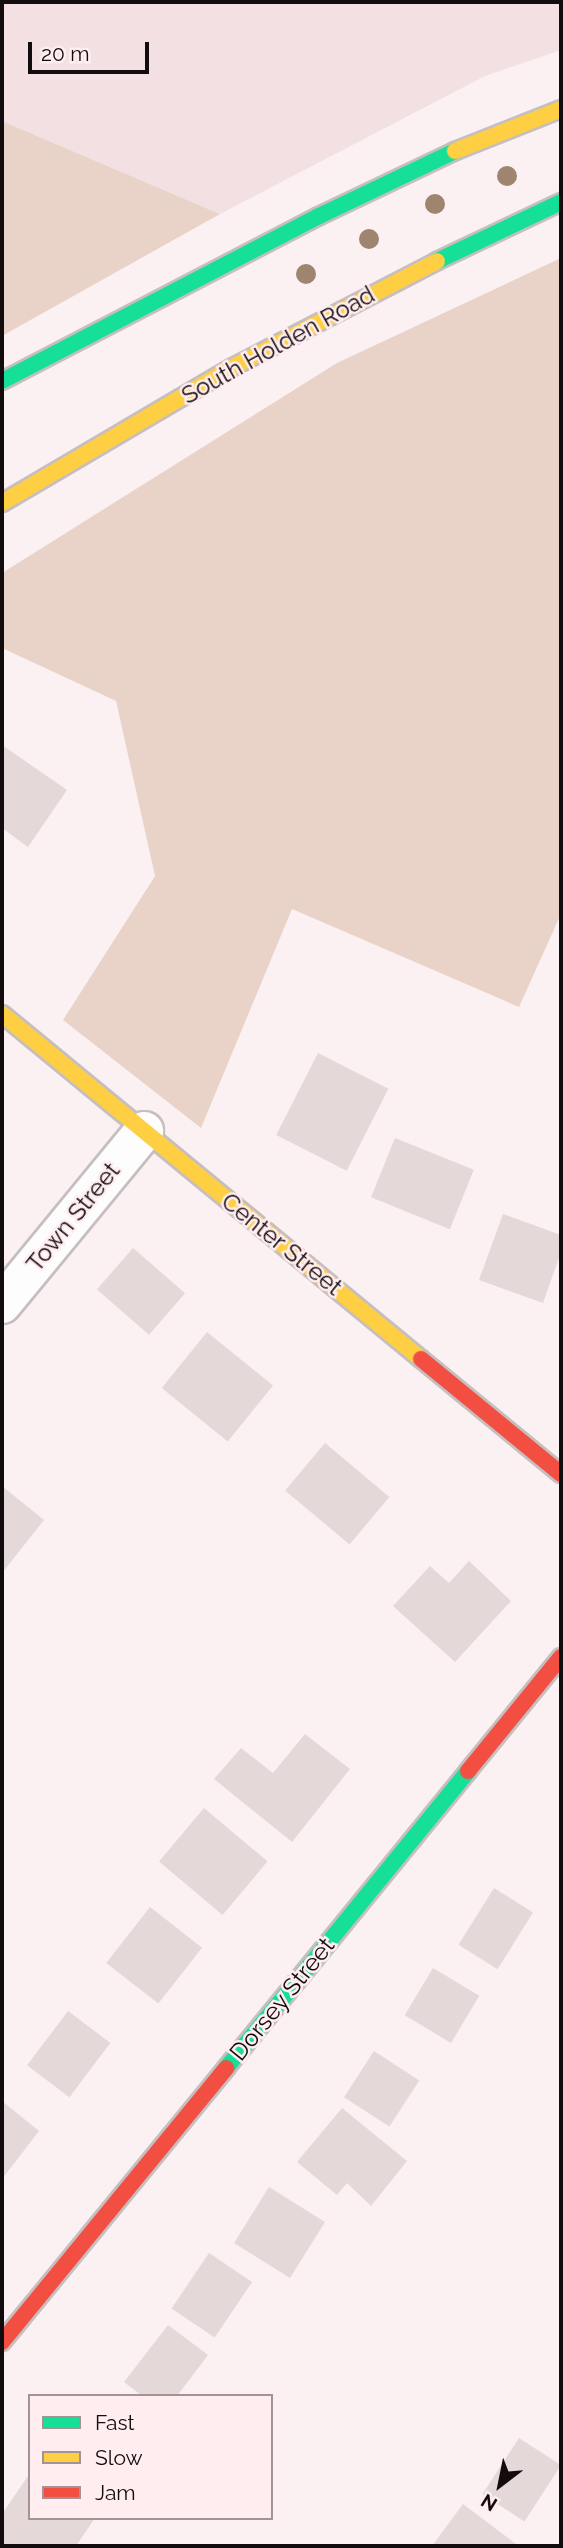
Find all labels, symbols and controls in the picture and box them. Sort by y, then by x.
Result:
scale bar [32,28,152,72]
text: 20 m [41,41,89,66]
street label: South Holden Road [176,280,380,410]
street label: Town Street [20,1157,126,1277]
street label: Center Street [216,1186,348,1302]
street label: Dorsey Street [223,1931,341,2067]
legend [28,2394,273,2520]
text: Fast [95,2410,135,2435]
text: Slow [95,2445,143,2470]
north arrow [465,2450,535,2520]
text: Jam [95,2480,136,2505]
text: N [477,2490,501,2516]

